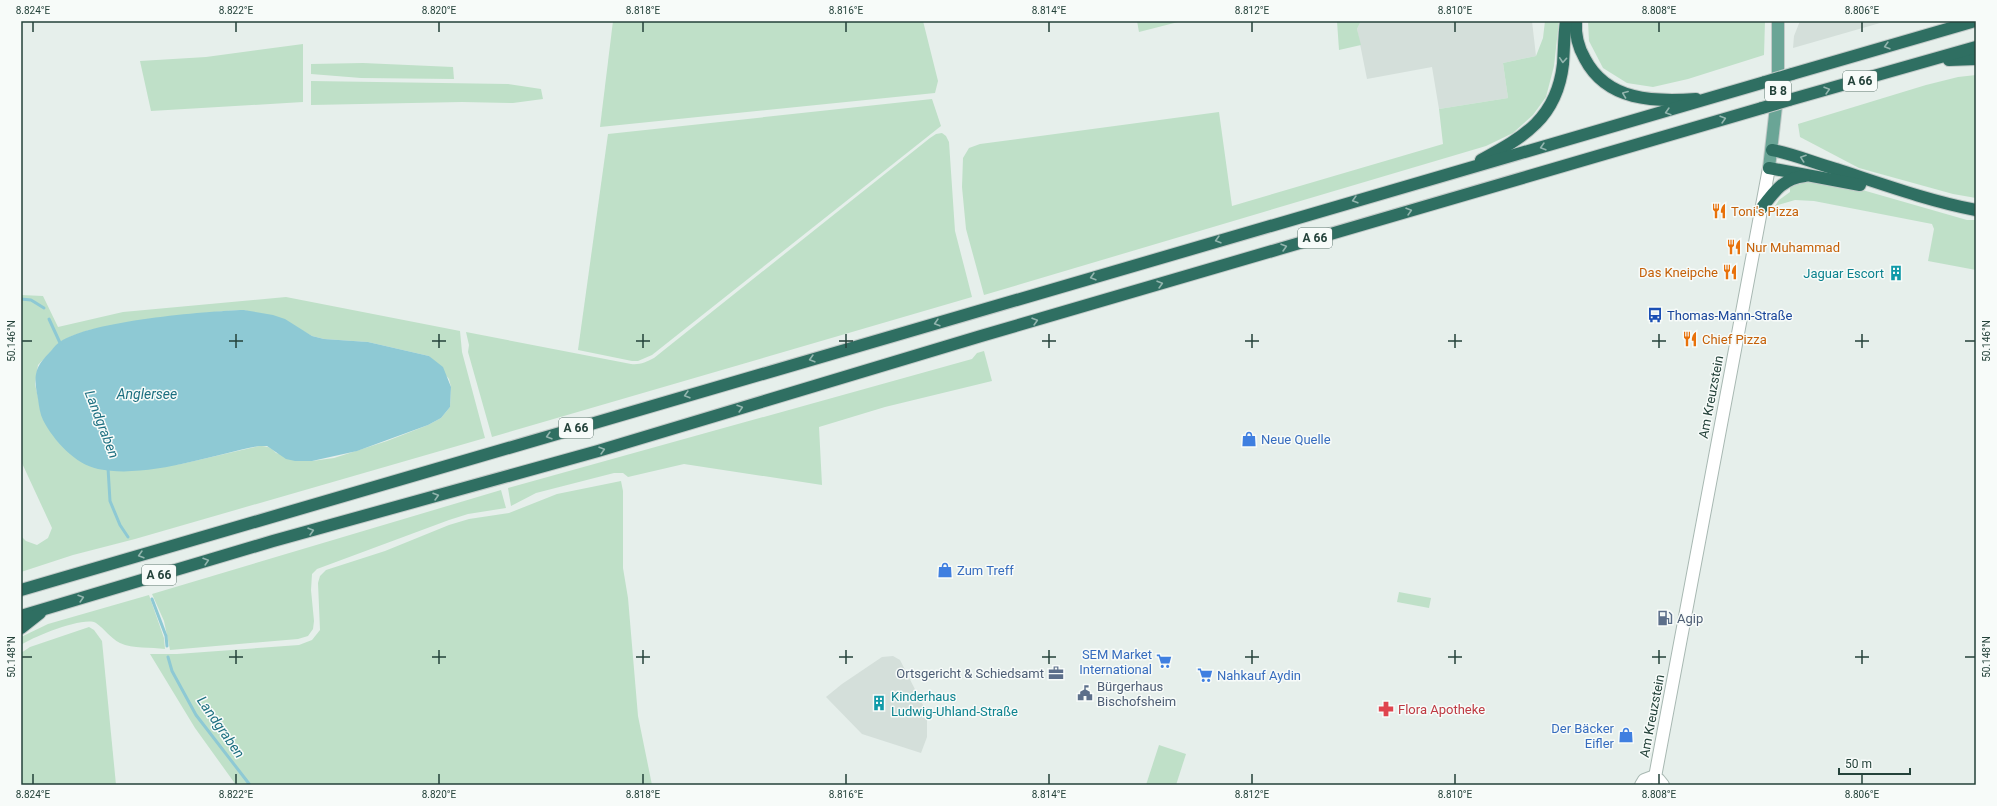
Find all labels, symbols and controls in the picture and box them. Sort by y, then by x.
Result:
text: 8.824°E [16,5,51,16]
text: 8.822°E [219,5,254,16]
text: 8.820°E [422,5,457,16]
text: 8.818°E [626,5,661,16]
text: 8.816°E [829,5,864,16]
text: 8.814°E [1032,5,1067,16]
text: 8.812°E [1235,5,1270,16]
text: 8.810°E [1438,5,1473,16]
text: 8.808°E [1642,5,1677,16]
text: 8.806°E [1845,5,1880,16]
one-way arrow [1884,41,1891,50]
one-way arrow [1558,57,1567,63]
road number: A 66 [1843,71,1877,91]
road number: B 8 [1765,81,1791,101]
one-way arrow [1823,86,1830,95]
one-way arrow [1621,90,1628,98]
one-way arrow [1665,107,1672,116]
one-way arrow [1720,116,1727,124]
one-way arrow [1540,143,1546,151]
one-way arrow [1800,154,1807,163]
one-way arrow [1352,195,1359,204]
restaurant icon: Toni's Pizza [1710,202,1728,220]
place label: Toni's Pizza [1731,204,1799,219]
one-way arrow [1405,207,1412,216]
road number: A 66 [1298,228,1332,248]
one-way arrow [1215,235,1222,244]
restaurant icon: Nur Muhammad [1725,238,1743,256]
place label: Nur Muhammad [1746,240,1840,255]
one-way arrow [1281,243,1288,252]
restaurant icon: Das Kneipche [1721,263,1739,281]
building icon: Jaguar Escort [1887,264,1905,282]
place label: Das Kneipche [1639,265,1718,280]
place label: Jaguar Escort [1803,266,1884,281]
one-way arrow [1090,272,1097,281]
one-way arrow [1156,280,1163,289]
bus stop icon: Thomas-Mann-Straße [1646,306,1664,324]
place label: Thomas-Mann-Straße [1667,308,1792,323]
one-way arrow [1031,317,1038,325]
one-way arrow [934,318,940,326]
text: 50.146°N [6,320,17,362]
text: 50.146°N [1981,320,1992,362]
restaurant icon: Chief Pizza [1681,330,1699,348]
place label: Chief Pizza [1702,332,1767,347]
one-way arrow [809,354,816,363]
street label: Am Kreuzstein [1696,354,1726,440]
water label: Anglersee [116,386,177,402]
water label: Landgraben [82,388,122,460]
one-way arrow [684,390,691,399]
one-way arrow [736,404,743,413]
road number: A 66 [559,418,593,438]
shop icon: Neue Quelle [1240,430,1258,448]
one-way arrow [546,431,552,439]
place label: Neue Quelle [1261,432,1331,447]
one-way arrow [598,446,605,455]
one-way arrow [432,492,439,501]
one-way arrow [308,527,314,535]
one-way arrow [137,550,144,559]
one-way arrow [202,557,209,566]
shop icon: Zum Treff [936,561,954,579]
place label: Zum Treff [957,563,1014,578]
road number: A 66 [142,565,176,585]
one-way arrow [78,594,85,603]
fuel station icon: Agip [1656,609,1674,627]
place label: Agip [1677,611,1703,626]
text: 50.148°N [6,636,17,678]
text: 50.148°N [1981,636,1992,678]
place label: SEM Market International [1079,647,1152,677]
supermarket icon: SEM Market International [1155,652,1173,670]
office icon: Ortsgericht & Schiedsamt [1047,664,1065,682]
place label: Ortsgericht & Schiedsamt [896,666,1044,681]
supermarket icon: Nahkauf Aydin [1196,666,1214,684]
place label: Nahkauf Aydin [1217,668,1301,683]
street label: Am Kreuzstein [1637,673,1667,759]
place label: Bürgerhaus Bischofsheim [1097,679,1176,709]
public building icon: Bürgerhaus Bischofsheim [1076,684,1094,702]
place label: Kinderhaus Ludwig-Uhland-Straße [891,689,1018,719]
water label: Landgraben [194,693,248,761]
building icon: Kinderhaus Ludwig-Uhland-Straße [870,694,888,712]
pharmacy icon: Flora Apotheke [1377,700,1395,718]
place label: Flora Apotheke [1398,702,1485,717]
place label: Der Bäcker Eifler [1551,721,1615,751]
shop icon: Der Bäcker Eifler [1617,726,1635,744]
scale bar [1839,750,1910,776]
text: 50 m [1845,757,1872,771]
text: 8.824°E [16,789,51,800]
text: 8.822°E [219,789,254,800]
text: 8.820°E [422,789,457,800]
text: 8.818°E [626,789,661,800]
text: 8.816°E [829,789,864,800]
text: 8.814°E [1032,789,1067,800]
text: 8.812°E [1235,789,1270,800]
text: 8.810°E [1438,789,1473,800]
text: 8.808°E [1642,789,1677,800]
text: 8.806°E [1845,789,1880,800]

